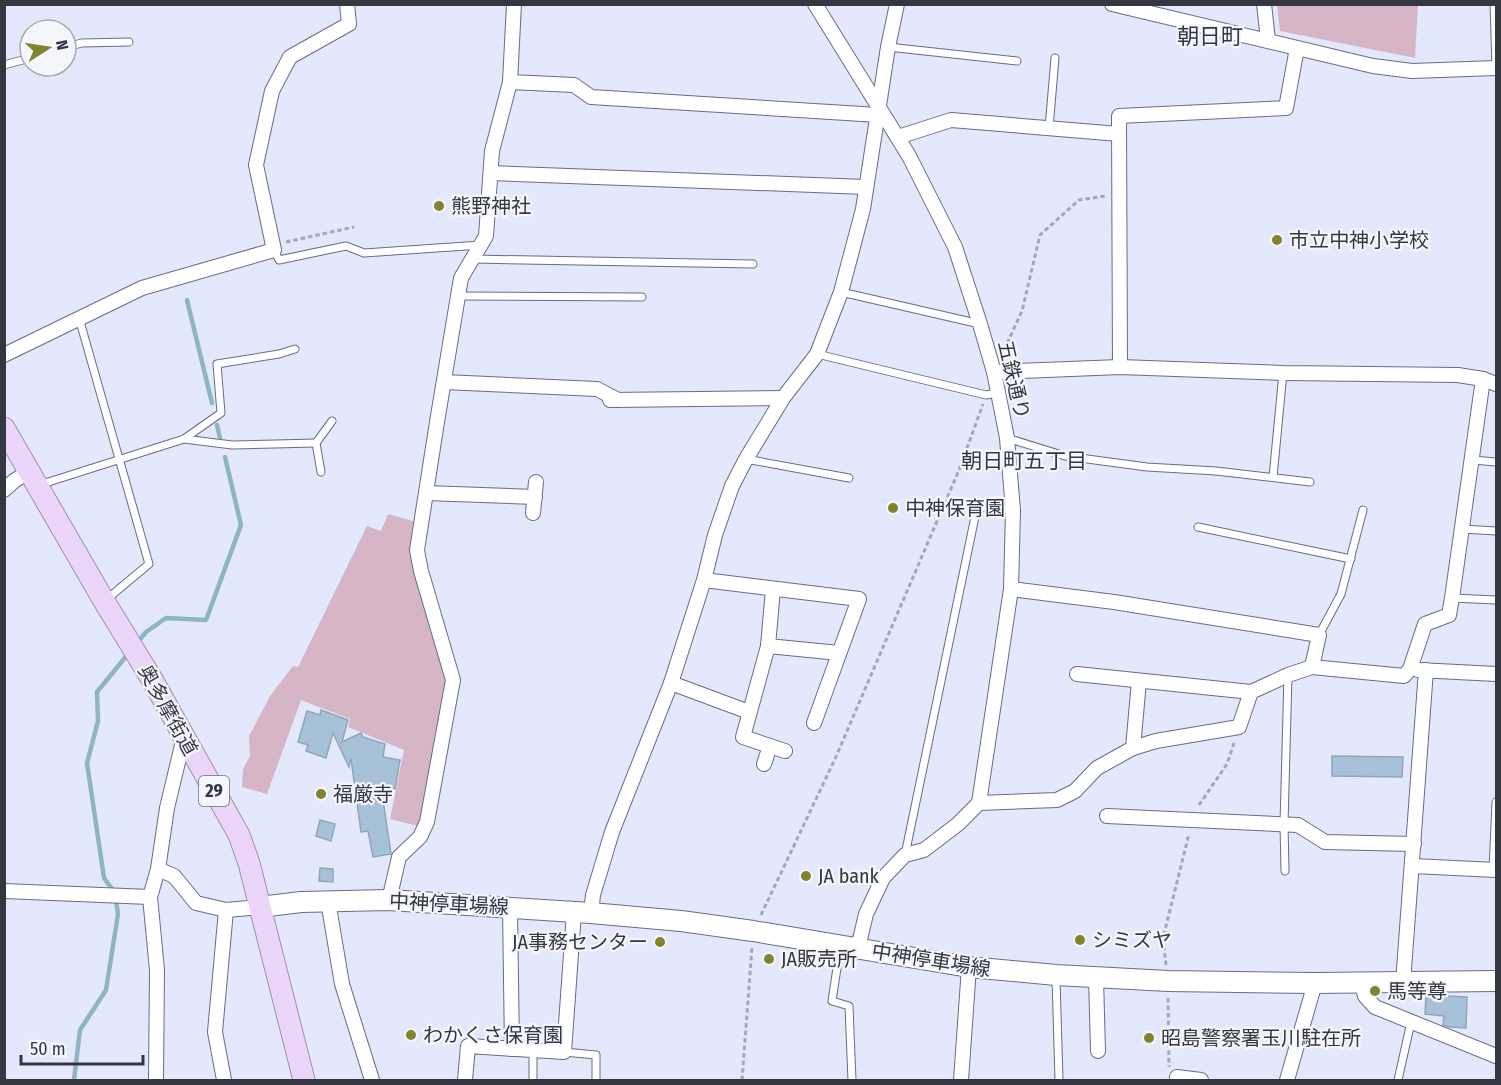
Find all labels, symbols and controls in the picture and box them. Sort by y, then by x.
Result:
north arrow [18,18,78,78]
district label: 朝日町 [1177,23,1243,50]
text: N [52,38,72,52]
place label: 熊野神社 [451,194,531,218]
marker: 熊野神社 [432,199,446,213]
place label: 市立中神小学校 [1289,228,1429,252]
marker: 市立中神小学校 [1270,233,1284,247]
street label: 五鉄通り [993,338,1035,422]
district label: 朝日町五丁目 [961,448,1087,474]
place label: 中神保育園 [905,496,1005,520]
marker: 中神保育園 [886,501,900,515]
street label: 奥多摩街道 [133,660,203,760]
road number: 29 [199,776,229,806]
place label: 福厳寺 [333,782,393,806]
marker: 福厳寺 [314,787,328,801]
place label: JA bank [818,864,879,888]
marker: JA bank [799,869,813,883]
street label: 中神停車場線 [388,889,510,919]
place label: シミズヤ [1092,928,1172,952]
place label: JA事務センター [512,930,648,954]
marker: シミズヤ [1073,933,1087,947]
marker: JA事務センター [653,935,667,949]
street label: 中神停車場線 [870,939,992,981]
place label: JA販売所 [781,947,857,971]
marker: JA販売所 [762,952,776,966]
place label: 馬等尊 [1387,979,1447,1003]
marker: 馬等尊 [1368,984,1382,998]
place label: わかくさ保育園 [423,1023,563,1047]
place label: 昭島警察署玉川駐在所 [1161,1026,1361,1050]
scale bar [21,1028,142,1066]
marker: わかくさ保育園 [404,1028,418,1042]
marker: 昭島警察署玉川駐在所 [1142,1031,1156,1045]
text: 50 m [30,1038,66,1060]

